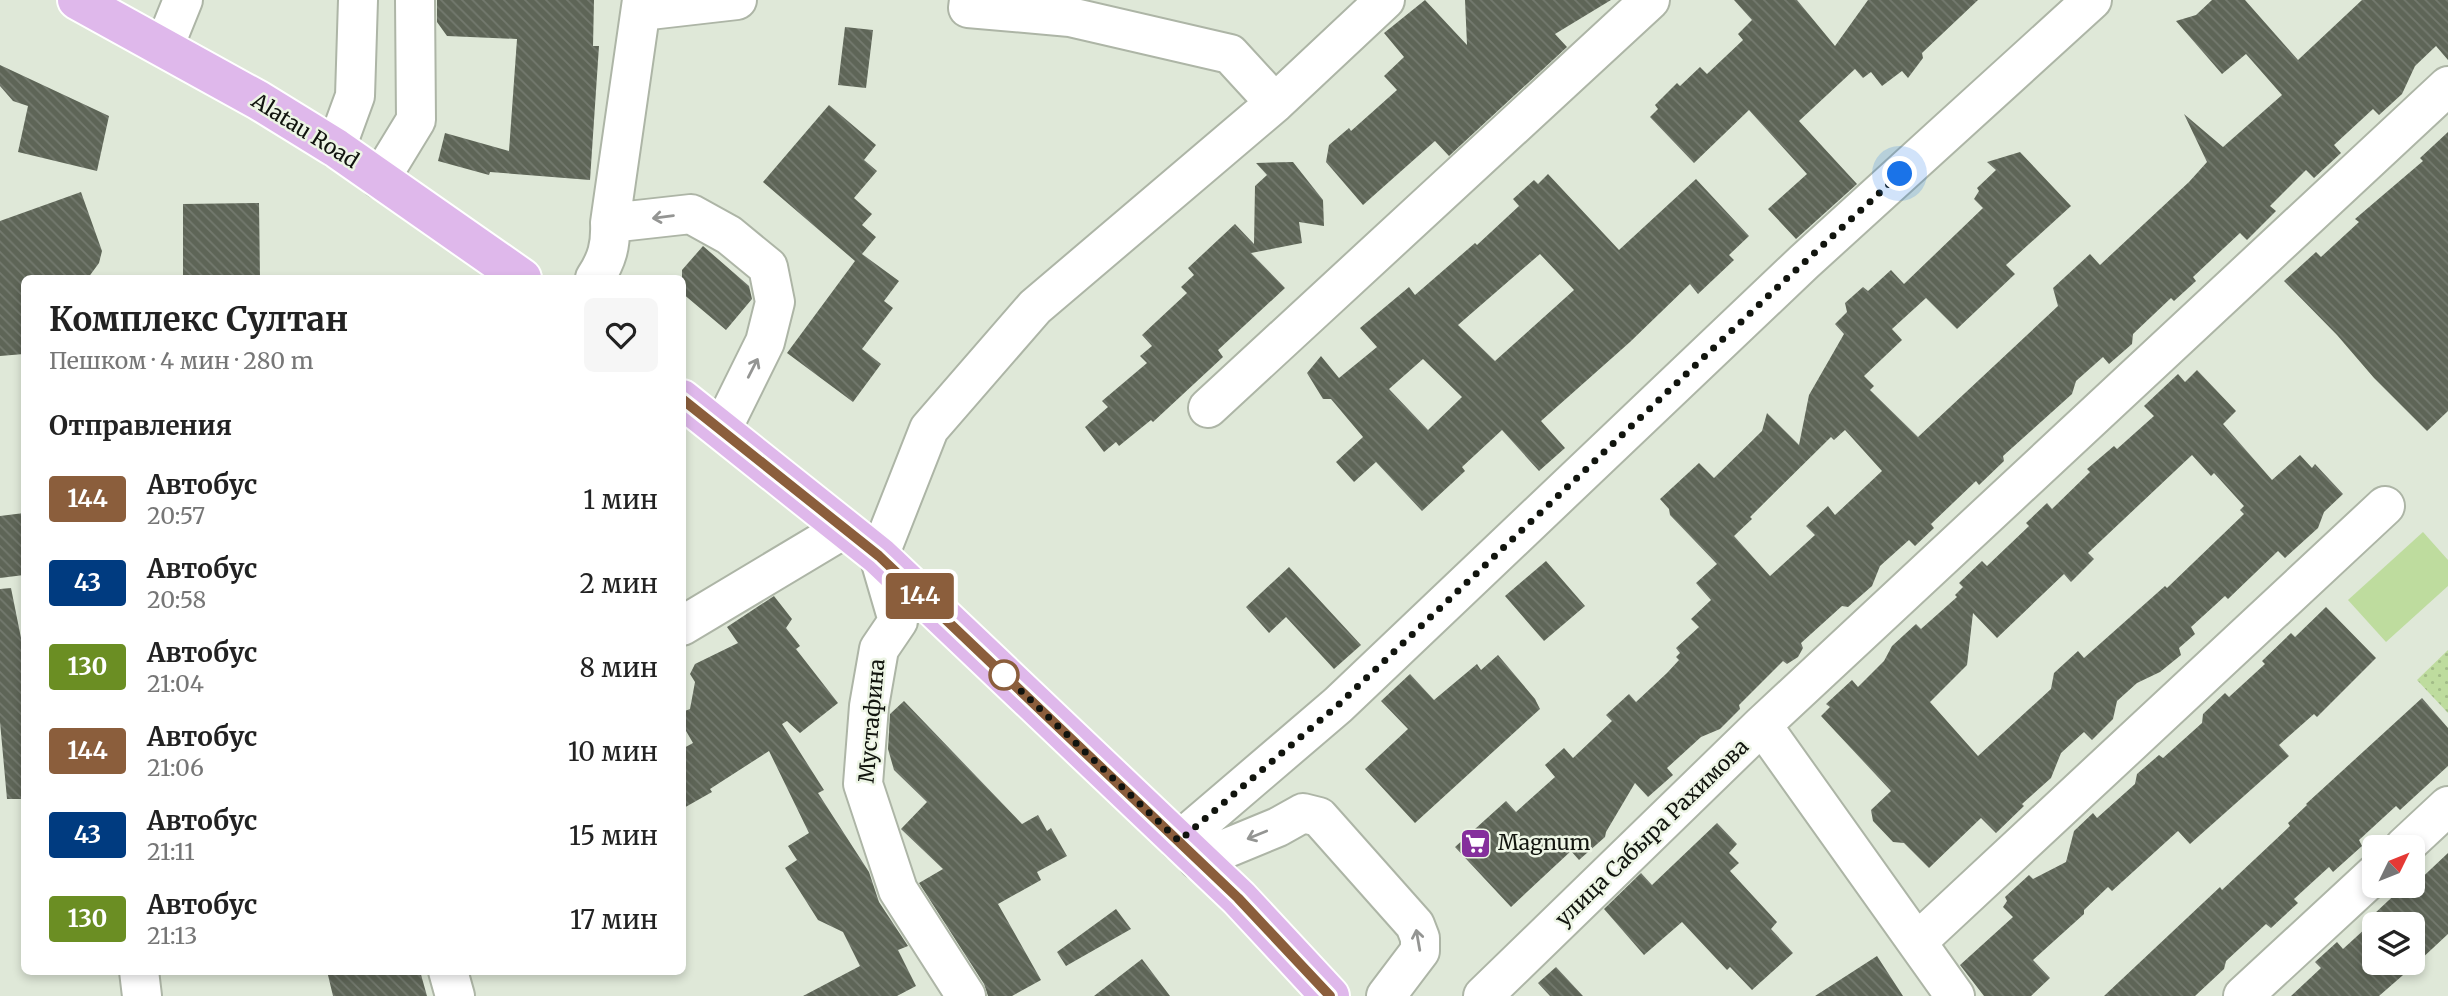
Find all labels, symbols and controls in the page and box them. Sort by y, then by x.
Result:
street label: Alatau Road [246,86,364,174]
your location [1882,156,1917,191]
one-way arrow [652,211,675,224]
button: heart [584,298,658,372]
text: Комплекс Султан [49,299,348,340]
text: Пешком · 4 мин · 280 m [49,346,313,375]
one-way arrow [746,358,760,379]
text: Отправления [49,409,232,442]
text: Автобус [147,468,257,501]
text: 144 [67,483,108,514]
text: 1 мин [583,483,658,516]
text: 20:57 [147,501,205,530]
text: Автобус [147,552,257,585]
text: 43 [74,567,101,598]
text: 2 мин [580,567,658,600]
line badge: 144 [880,573,960,619]
text: 144 [900,580,940,611]
text: 20:58 [147,585,206,614]
text: Автобус [147,636,257,669]
text: 130 [67,651,108,682]
text: 8 мин [580,651,658,684]
street label: Мустафина [853,658,890,784]
unlabelled marker [989,660,1019,690]
text: 21:04 [147,669,204,698]
text: Автобус [147,720,257,753]
street label: улица Сабыра Рахимова [1549,733,1754,932]
text: 144 [67,735,108,766]
text: 10 мин [568,735,658,768]
text: 21:06 [147,753,204,782]
text: Автобус [147,804,257,837]
text: 43 [74,819,101,850]
text: 15 мин [569,819,658,852]
supermarket icon: Magnum [1458,826,1492,860]
place label: Magnum [1498,829,1591,856]
one-way arrow [1247,830,1269,843]
north arrow [2362,835,2426,898]
map controls [2362,835,2425,975]
text: 21:11 [147,837,195,866]
text: Автобус [147,888,257,921]
text: 130 [67,903,108,934]
text: 17 мин [570,903,658,936]
button: layers [2362,912,2425,975]
text: 21:13 [147,921,197,950]
one-way arrow [1411,929,1424,951]

